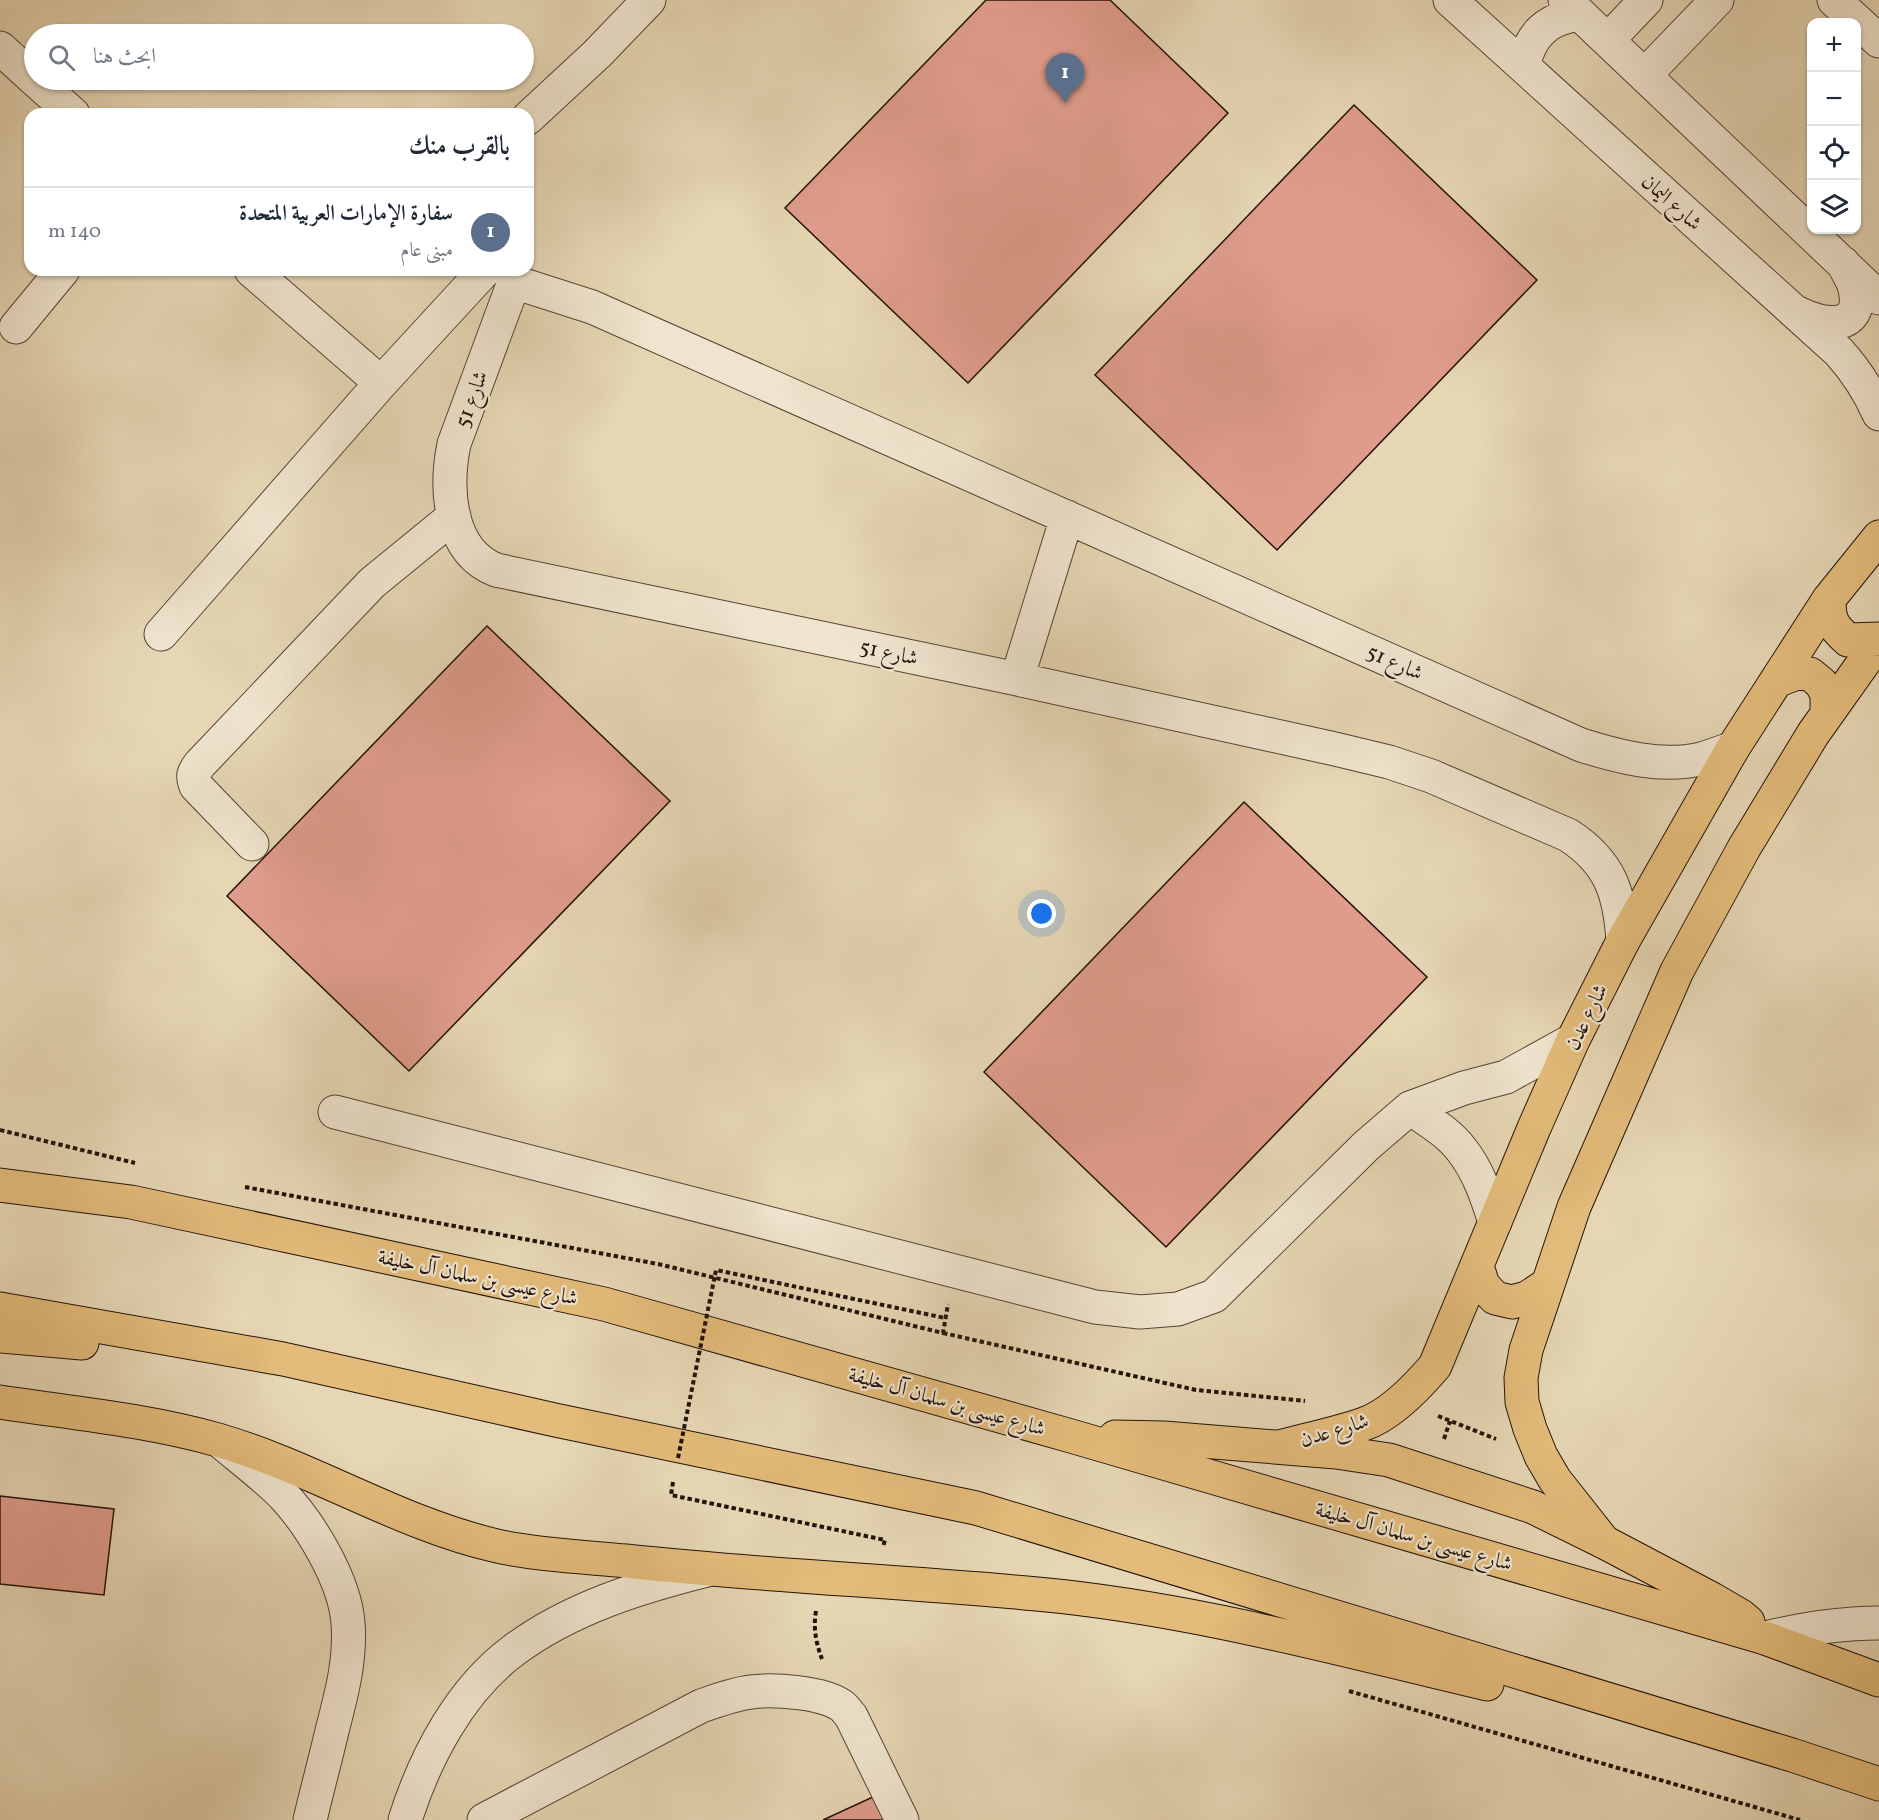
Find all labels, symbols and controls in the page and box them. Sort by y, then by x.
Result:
map controls [1807,18,1861,234]
button: + [1807,18,1861,72]
search box [24,24,534,90]
icon: search [45,41,78,74]
text: ابحث هنا [93,42,156,73]
pin: 1 [1046,54,1084,103]
button: − [1807,72,1861,126]
button: locate [1807,126,1861,180]
text: بالقرب منك [409,129,510,165]
street label: شارع اليمان [1633,168,1708,240]
button: layers [1807,180,1861,234]
text: سفارة الإمارات العربية المتحدة [239,199,453,230]
text: 140 m [48,218,101,246]
text: 1 [486,218,495,246]
text: مبنى عام [400,237,453,265]
street label: شارع 51 [449,367,498,433]
street label: شارع 51 [856,633,921,676]
street label: شارع 51 [1361,638,1427,690]
your location [1027,899,1056,928]
street label: شارع عدن [1559,980,1618,1057]
street label: شارع عيسى بن سلمان آل خليفة [375,1243,580,1316]
street label: شارع عيسى بن سلمان آل خليفة [844,1360,1048,1446]
street label: شارع عدن [1296,1407,1373,1458]
street label: شارع عيسى بن سلمان آل خليفة [1311,1495,1515,1581]

